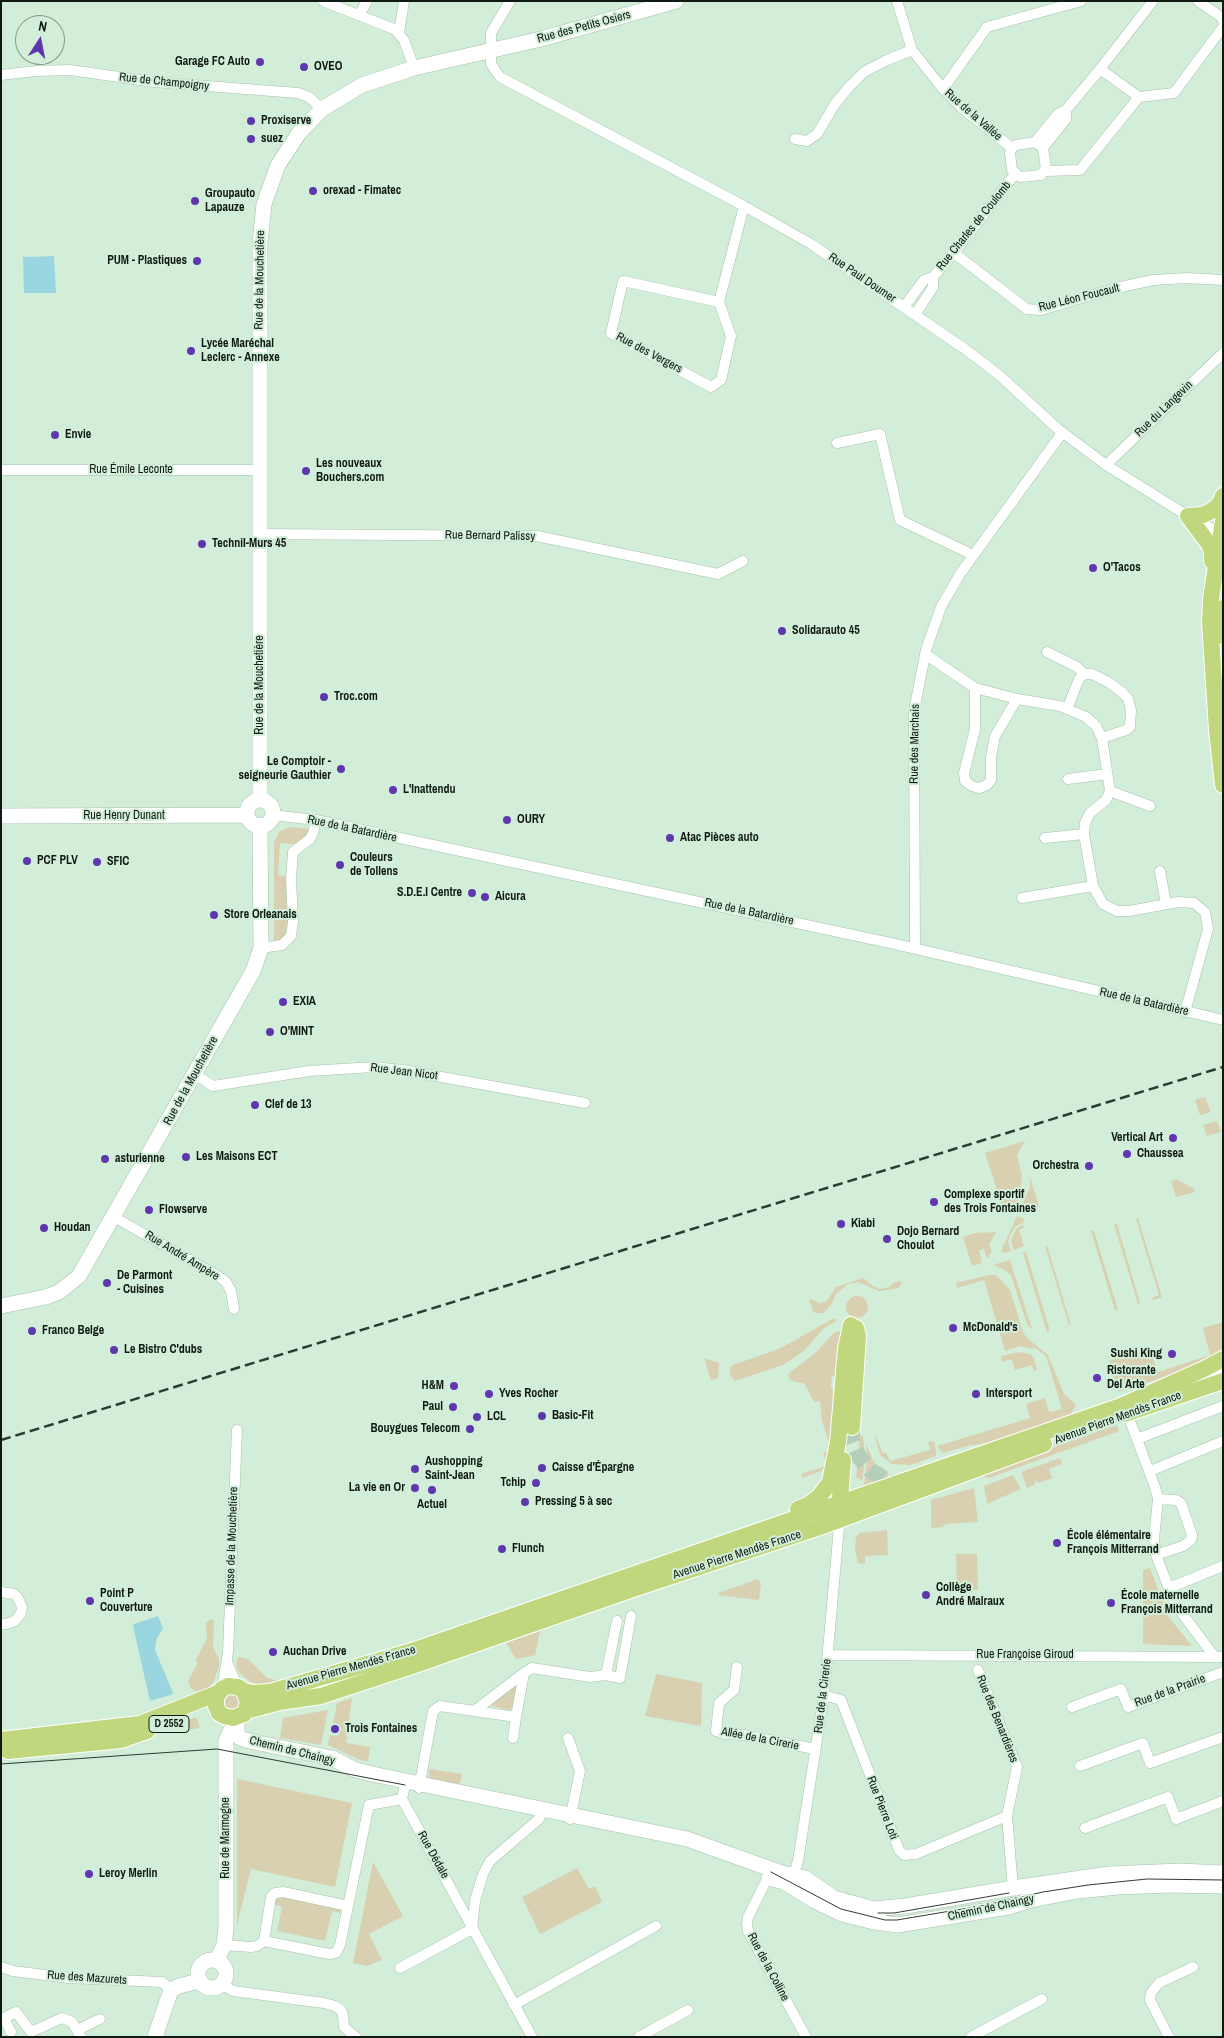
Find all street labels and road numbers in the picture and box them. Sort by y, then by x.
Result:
street label: Rue des Petits Osiers [536,8,632,46]
street label: Rue de Champoigny [118,70,210,94]
street label: Rue de la Vallée [941,86,1005,144]
street label: Rue Charles de Coulomb [934,179,1014,273]
street label: Rue de la Mouchetière [252,230,268,330]
street label: Rue Paul Doumer [826,250,898,306]
street label: Rue Léon Foucault [1037,281,1121,315]
street label: Rue des Vergers [613,329,685,377]
street label: Rue du Langevin [1132,378,1196,440]
street label: Rue Émile Leconte [89,463,173,477]
street label: Rue Bernard Palissy [445,528,535,544]
street label: Rue de la Mouchetière [253,635,267,735]
street label: Rue des Marchais [907,704,923,784]
street label: Rue Henry Dunant [83,809,165,823]
street label: Rue de la Batardière [306,813,398,845]
street label: Rue de la Batardière [703,896,795,928]
street label: Rue de la Batardière [1098,985,1190,1019]
street label: Rue de la Mouchetière [161,1034,221,1128]
street label: Rue Jean Nicot [369,1061,439,1083]
street label: Rue André Ampère [142,1228,222,1284]
street label: Avenue Pierre Mendès France [1053,1388,1183,1448]
street label: Impasse de la Mouchetière [223,1486,241,1606]
street label: Avenue Pierre Mendès France [671,1527,803,1583]
street label: Avenue Pierre Mendès France [285,1643,417,1693]
street label: Rue Françoise Giroud [976,1648,1074,1662]
street label: Rue de la Cirerie [811,1658,835,1734]
street label: Rue de la Prairie [1133,1672,1207,1710]
street label: Rue des Benardières [973,1673,1021,1765]
road number: D 2552 [149,1716,189,1732]
street label: Allée de la Cirerie [720,1724,800,1754]
street label: Chemin de Chaingy [248,1733,336,1769]
street label: Rue Pierre Loti [863,1774,901,1842]
street label: Rue de Marmogne [219,1797,233,1879]
street label: Rue Dédale [414,1829,452,1881]
street label: Chemin de Chaingy [947,1892,1035,1924]
street label: Rue de la Colline [744,1930,792,2004]
street label: Rue des Mazurets [47,1968,127,1988]

